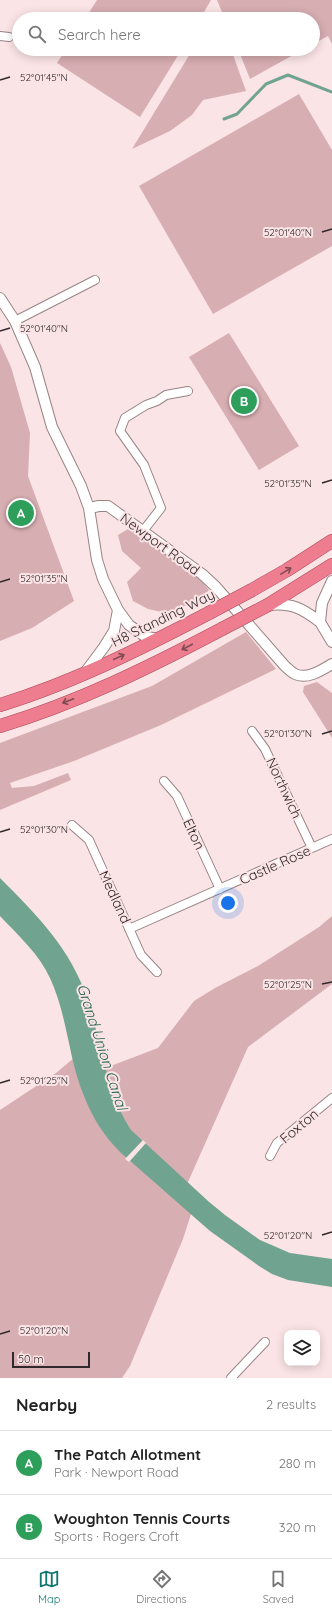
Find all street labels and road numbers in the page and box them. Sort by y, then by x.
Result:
street label: Newport Road [117,509,203,579]
street label: H8 Standing Way [108,585,218,651]
street label: Northwich [262,755,306,821]
street label: Elton [179,816,209,852]
street label: Castle Rose [237,841,313,889]
street label: Medland [95,868,135,926]
street label: Foxton [276,1105,322,1147]

